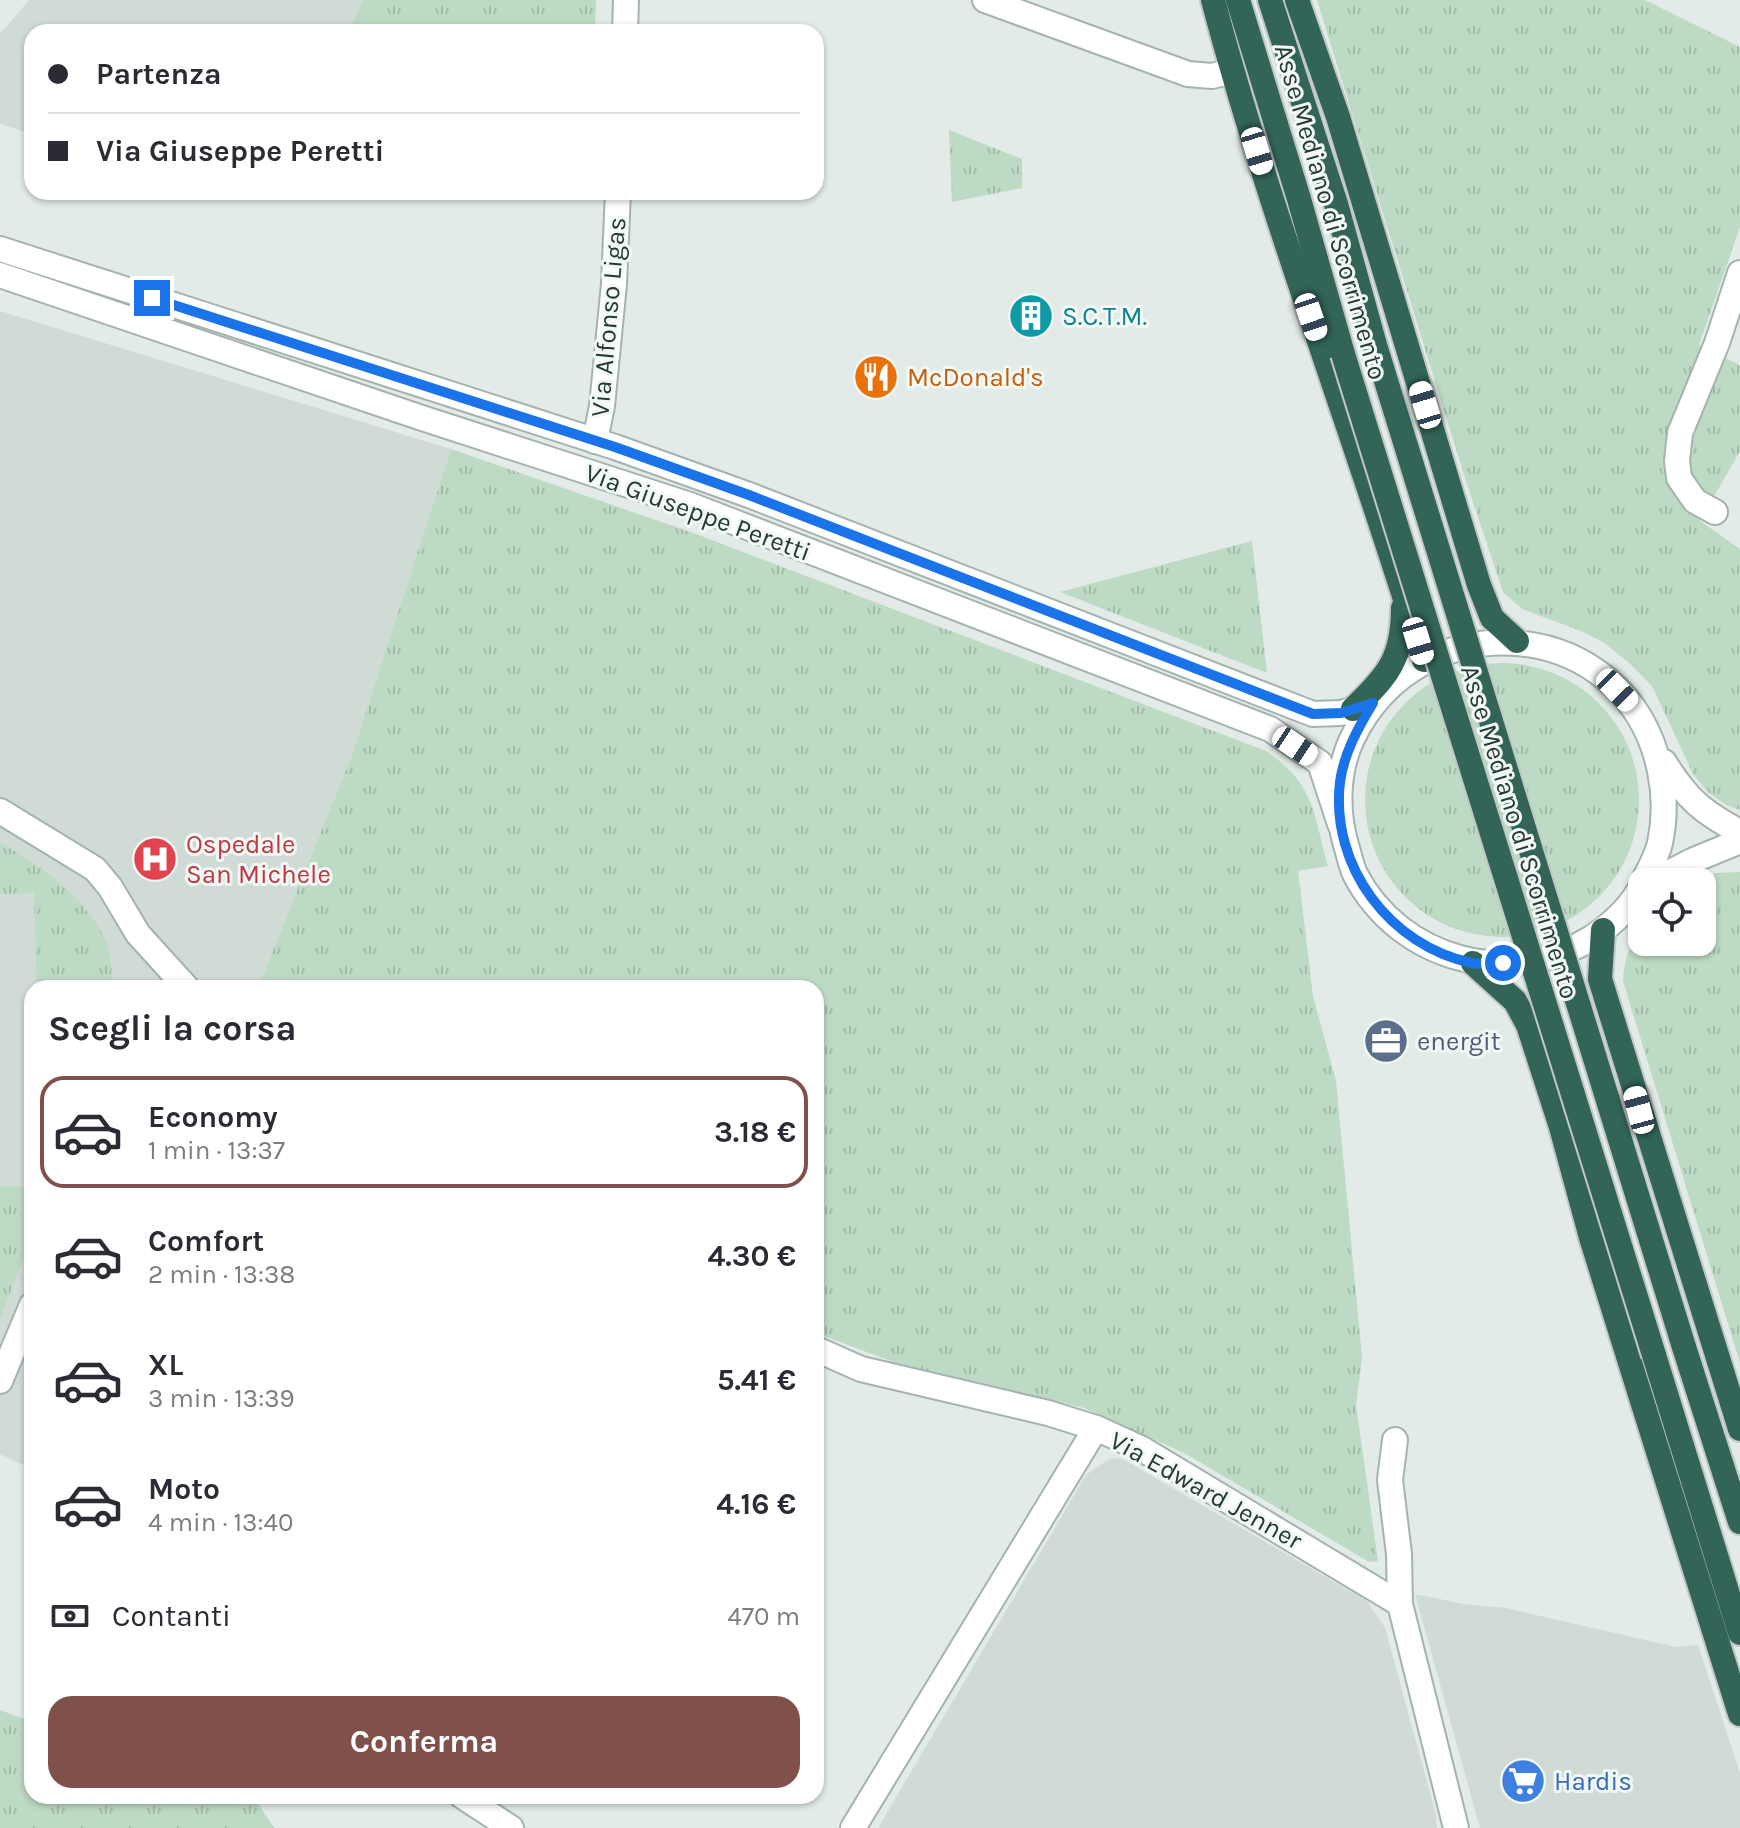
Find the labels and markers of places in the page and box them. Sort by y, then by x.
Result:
building icon: S.C.T.M. [1007,292,1055,340]
place label: S.C.T.M. [1062,301,1147,332]
restaurant icon: McDonald's [852,353,900,401]
place label: McDonald's [907,362,1044,393]
place label: Ospedale San Michele [186,829,331,890]
hospital icon: Ospedale San Michele [131,835,179,883]
office icon: energit [1362,1017,1410,1065]
place label: energit [1417,1026,1501,1057]
supermarket icon: Hardis [1499,1757,1547,1805]
place label: Hardis [1554,1766,1632,1797]

